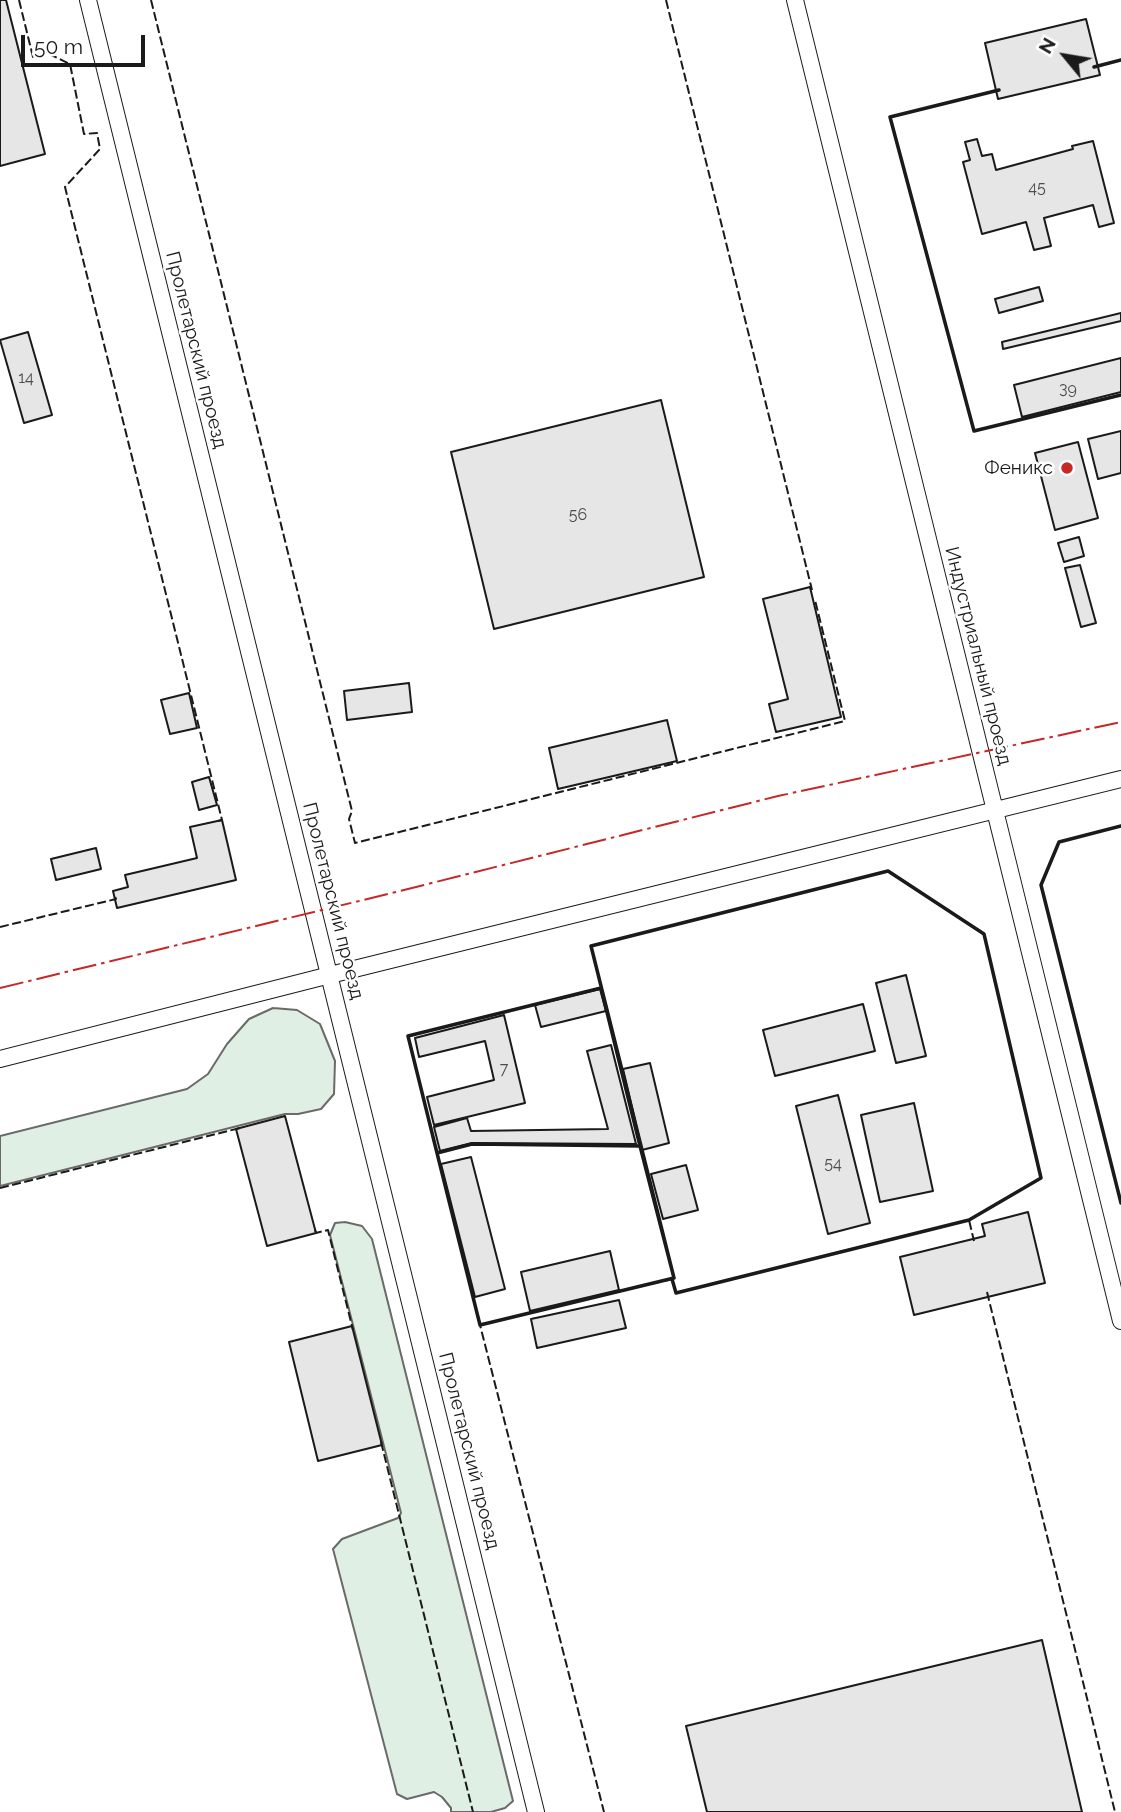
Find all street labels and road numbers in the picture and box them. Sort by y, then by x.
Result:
street label: Пролетарский проезд [160,249,232,451]
street label: Индустриальный проезд [940,544,1016,768]
street label: Пролетарский проезд [297,800,369,1002]
street label: Пролетарский проезд [433,1350,505,1552]

